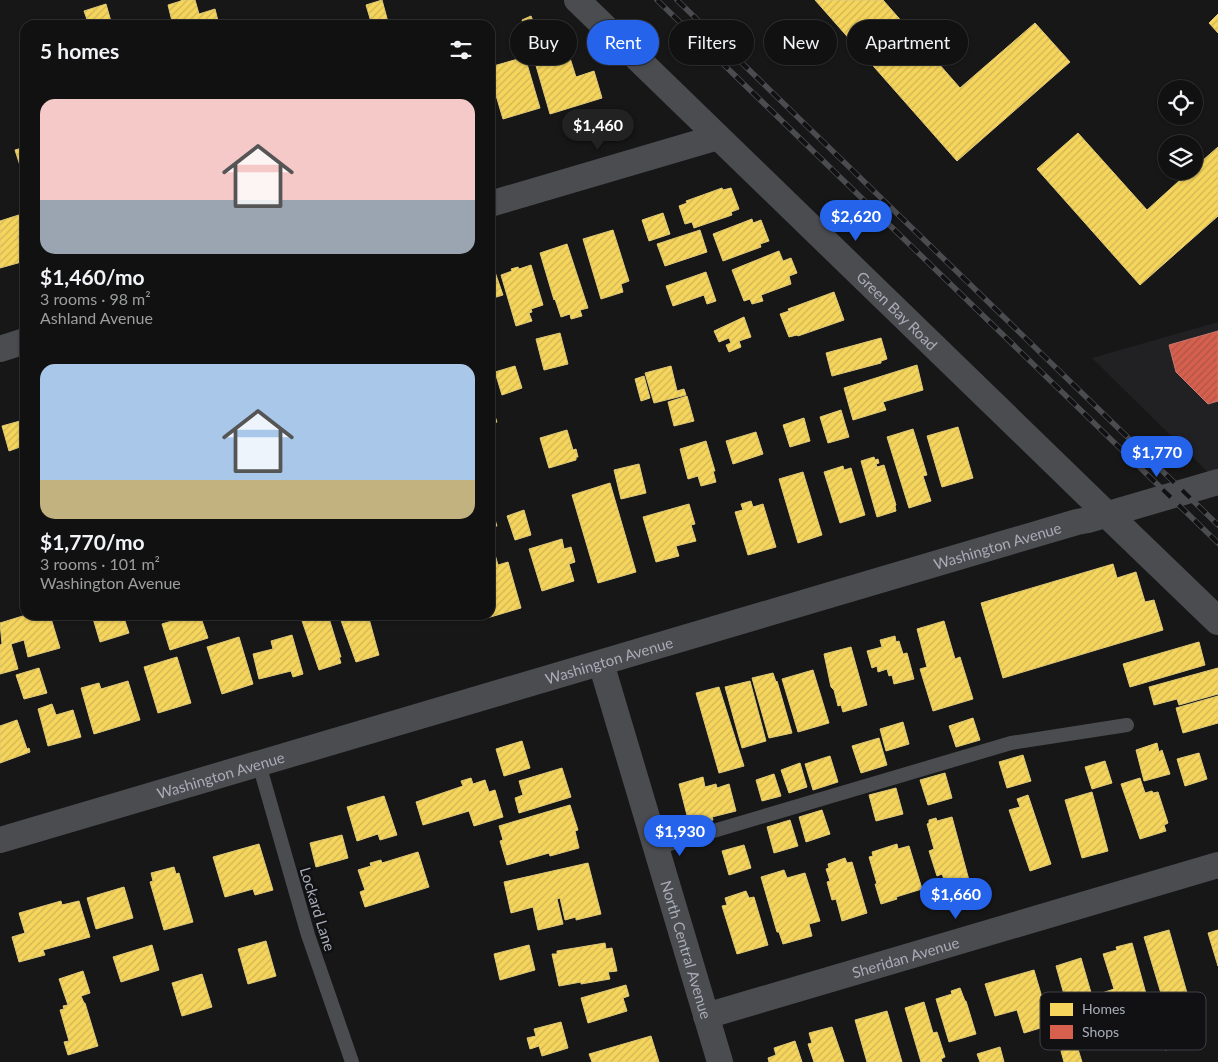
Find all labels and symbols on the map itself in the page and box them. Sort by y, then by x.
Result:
pin: $1,460 [557,108,639,151]
pin: $2,620 [815,200,897,242]
street label: Green Bay Road [853,267,941,354]
pin: $1,770 [1116,436,1198,478]
street label: Washington Avenue [932,518,1063,573]
street label: Washington Avenue [543,633,675,688]
street label: Washington Avenue [155,748,287,802]
pin: $1,930 [639,814,721,857]
street label: Lockard Lane [297,865,339,953]
street label: North Central Avenue [657,878,716,1021]
pin: $1,660 [915,878,997,920]
street label: Sheridan Avenue [850,933,961,981]
legend [1040,992,1206,1050]
text: Homes [1082,1000,1125,1017]
text: Shops [1082,1023,1119,1040]

